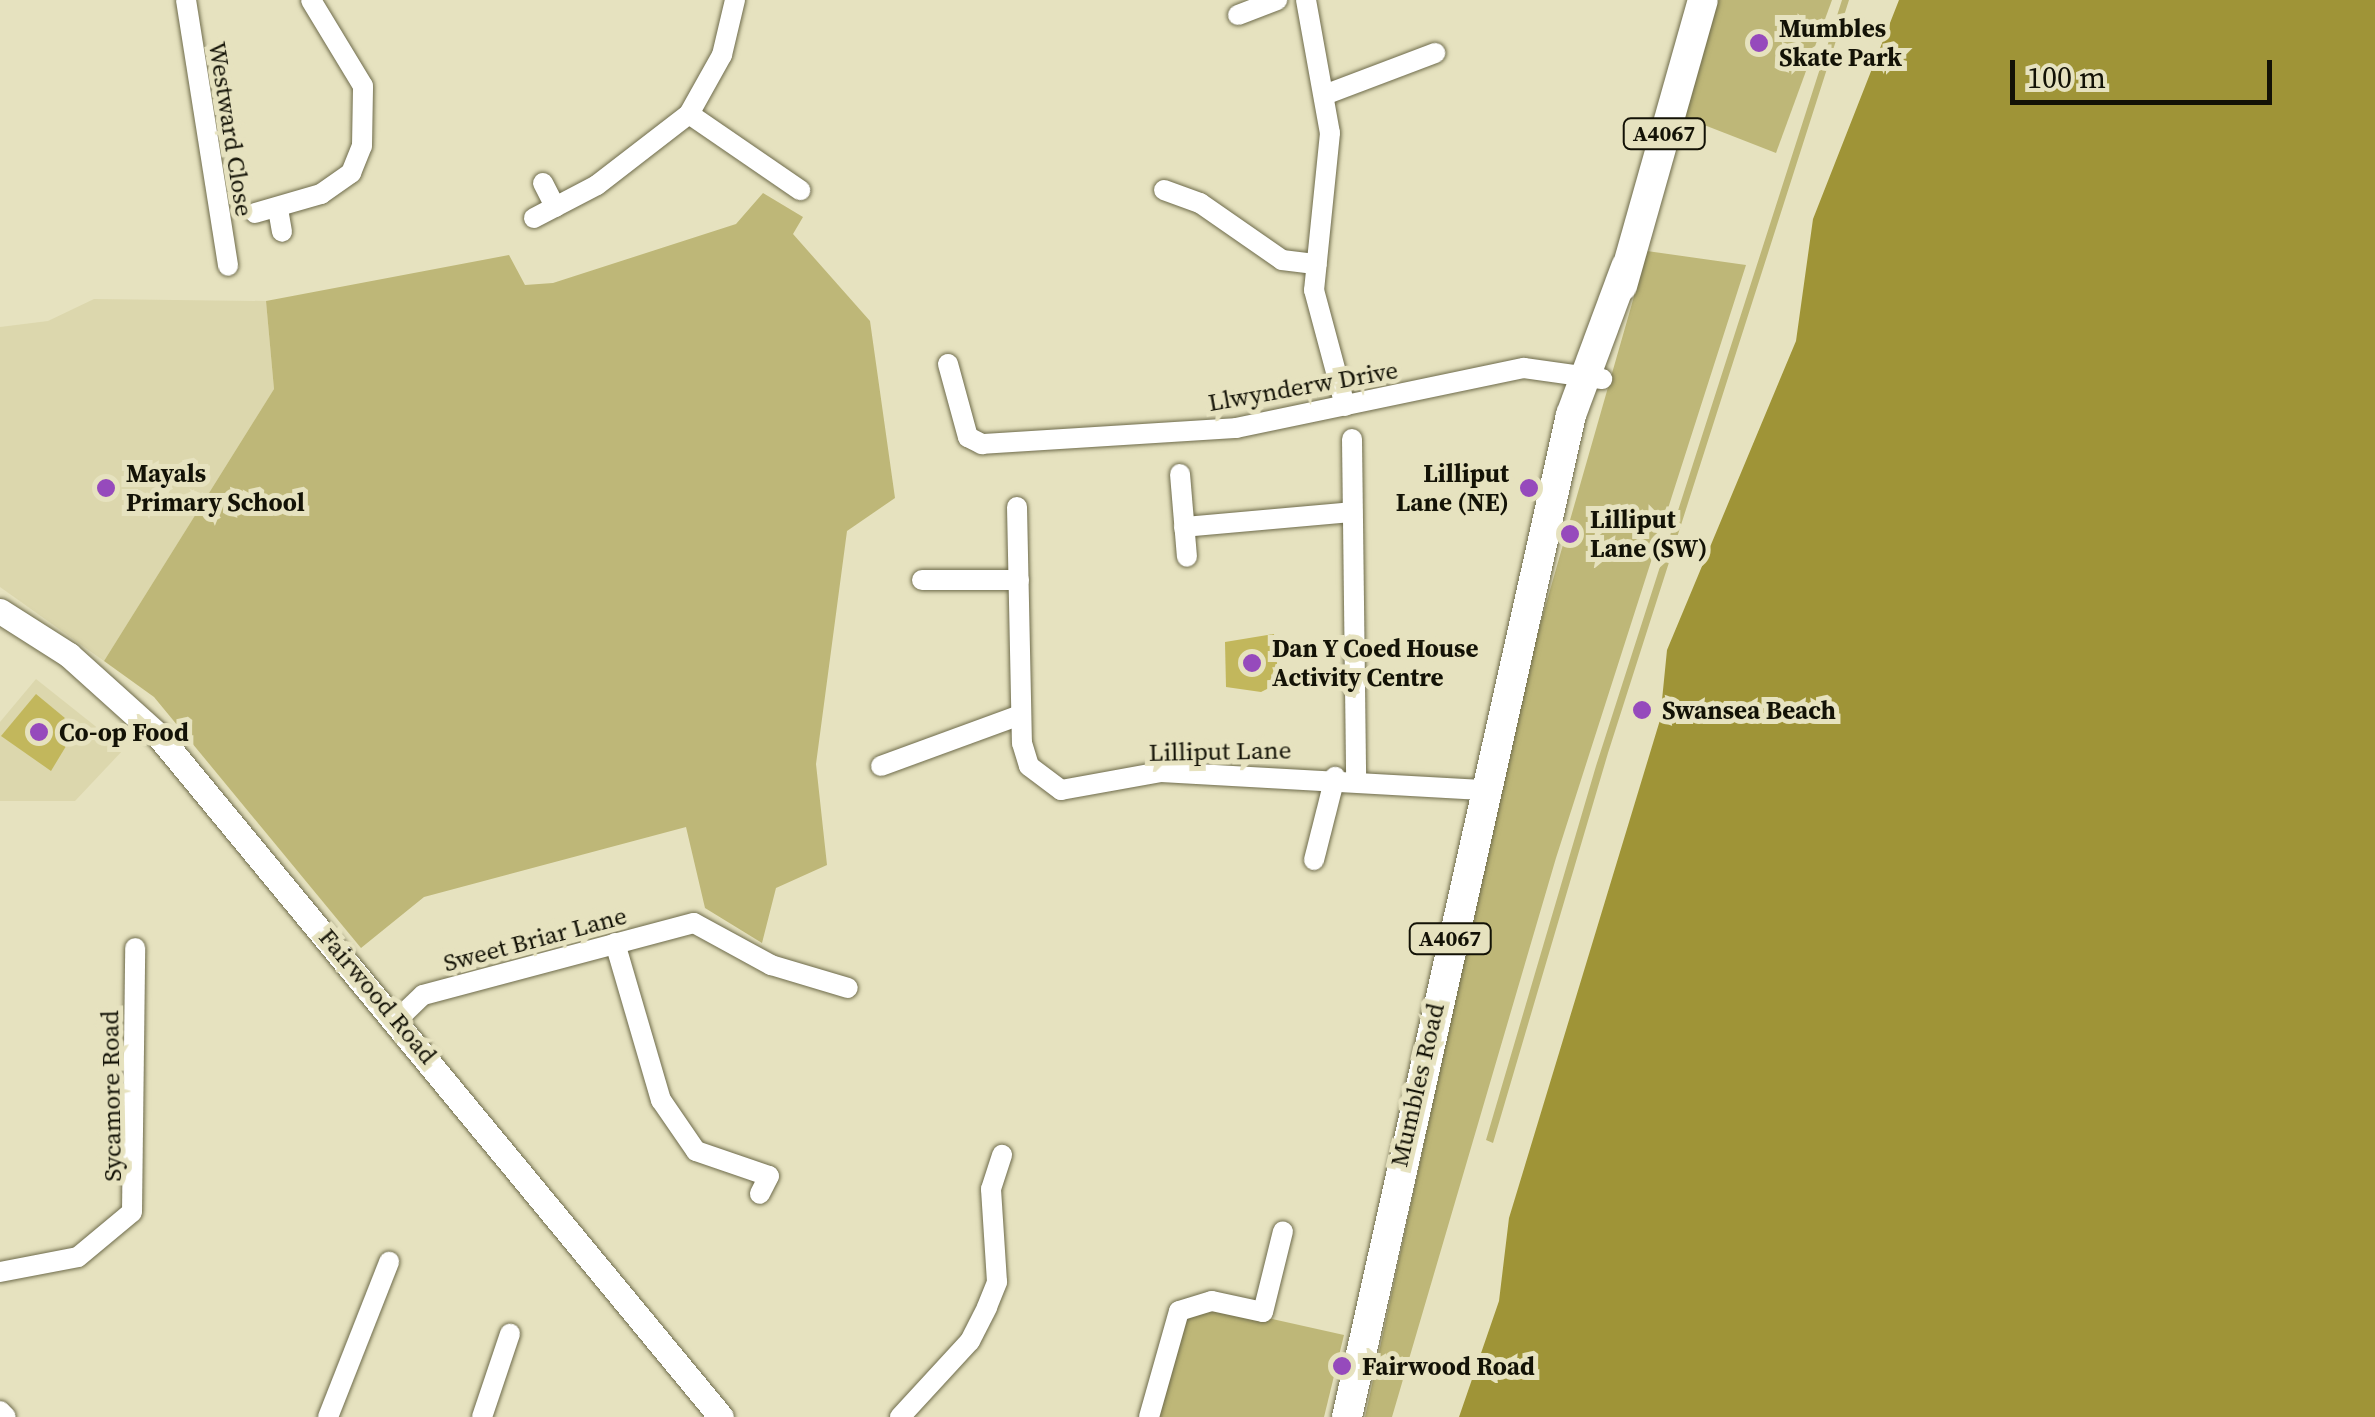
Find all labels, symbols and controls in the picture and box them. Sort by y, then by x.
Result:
place label: Mumbles Skate Park [1779,14,1902,73]
marker: Mumbles Skate Park [1748,32,1770,54]
street label: Westward Close [202,40,260,218]
scale bar [2015,40,2278,102]
text: 100 m [2027,57,2106,98]
road number: A4067 [1622,117,1706,151]
street label: Llwynderw Drive [1206,355,1400,417]
place label: Mayals Primary School [126,459,305,518]
place label: Lilliput Lane (NE) [1396,459,1509,518]
marker: Mayals Primary School [95,477,117,499]
marker: Lilliput Lane (NE) [1518,477,1540,499]
place label: Lilliput Lane (SW) [1590,505,1707,564]
marker: Lilliput Lane (SW) [1559,523,1581,545]
place label: Dan Y Coed House Activity Centre [1272,634,1479,693]
marker: Dan Y Coed House Activity Centre [1241,652,1263,674]
place label: Swansea Beach [1662,695,1836,725]
marker: Swansea Beach [1631,699,1653,721]
place label: Co-op Food [59,717,189,747]
marker: Co-op Food [28,721,50,743]
street label: Lilliput Lane [1148,735,1292,767]
street label: Sweet Briar Lane [440,900,630,978]
street label: Fairwood Road [313,922,443,1070]
road number: A4067 [1408,922,1492,956]
street label: Mumbles Road [1384,1000,1450,1170]
street label: Sycamore Road [95,1010,127,1182]
place label: Fairwood Road [1362,1351,1535,1381]
marker: Fairwood Road [1331,1355,1353,1377]

